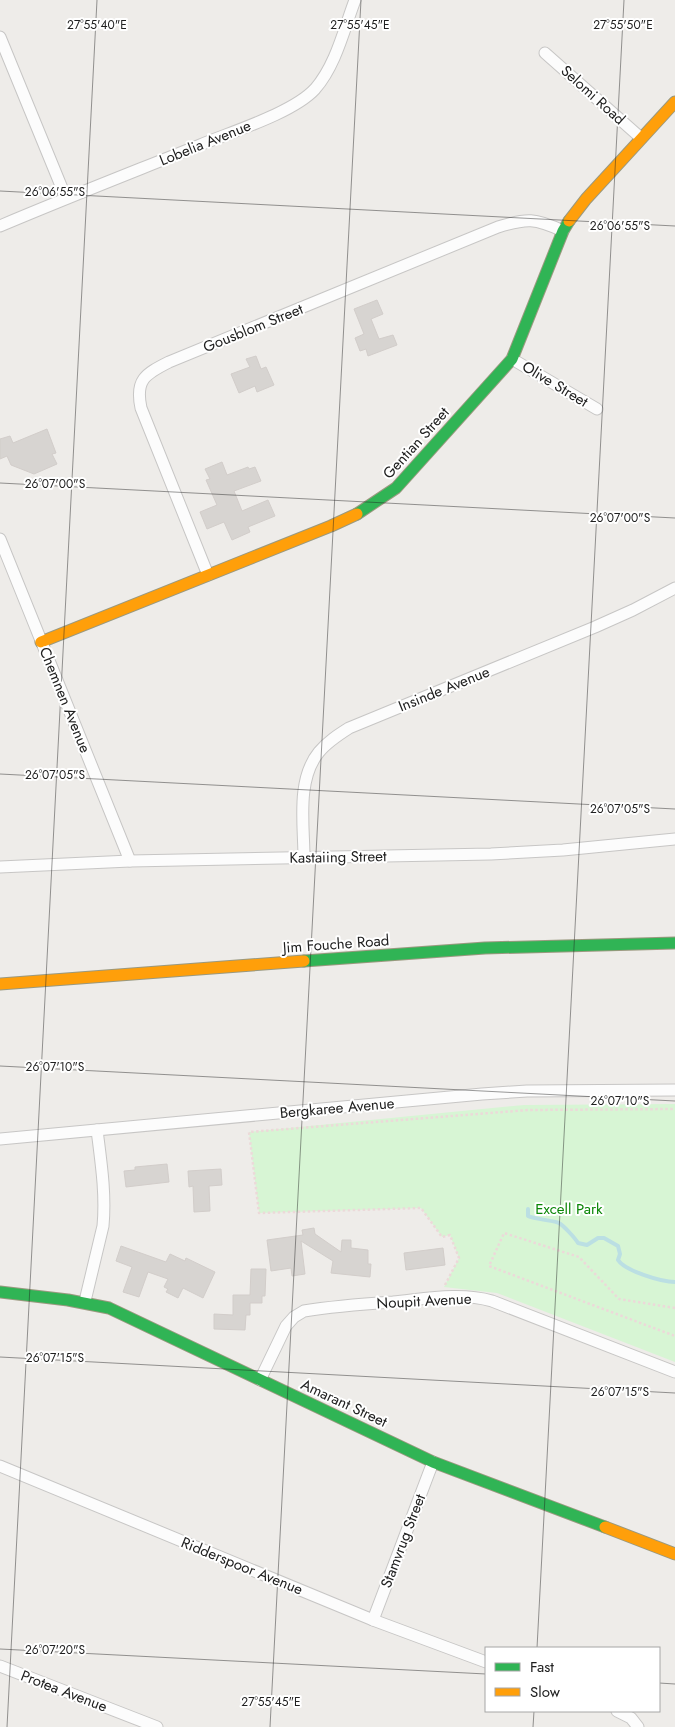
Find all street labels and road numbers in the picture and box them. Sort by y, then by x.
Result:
street label: Selomi Road [556,60,630,130]
street label: Lobelia Avenue [156,115,254,171]
street label: Gousblom Street [200,298,307,358]
street label: Olive Street [518,356,593,413]
street label: Gentian Street [378,402,455,484]
street label: Chemnen Avenue [34,644,96,756]
street label: Insinde Avenue [395,661,493,717]
street label: Kastaiing Street [289,845,387,869]
street label: Jim Fouche Road [280,929,390,959]
street label: Bergkaree Avenue [279,1092,395,1124]
street label: Noupit Avenue [376,1288,472,1314]
street label: Amarant Street [297,1373,391,1433]
street label: Stamvrug Street [375,1490,431,1591]
street label: Ridderspoor Avenue [178,1532,306,1601]
street label: Protea Avenue [18,1664,111,1718]

